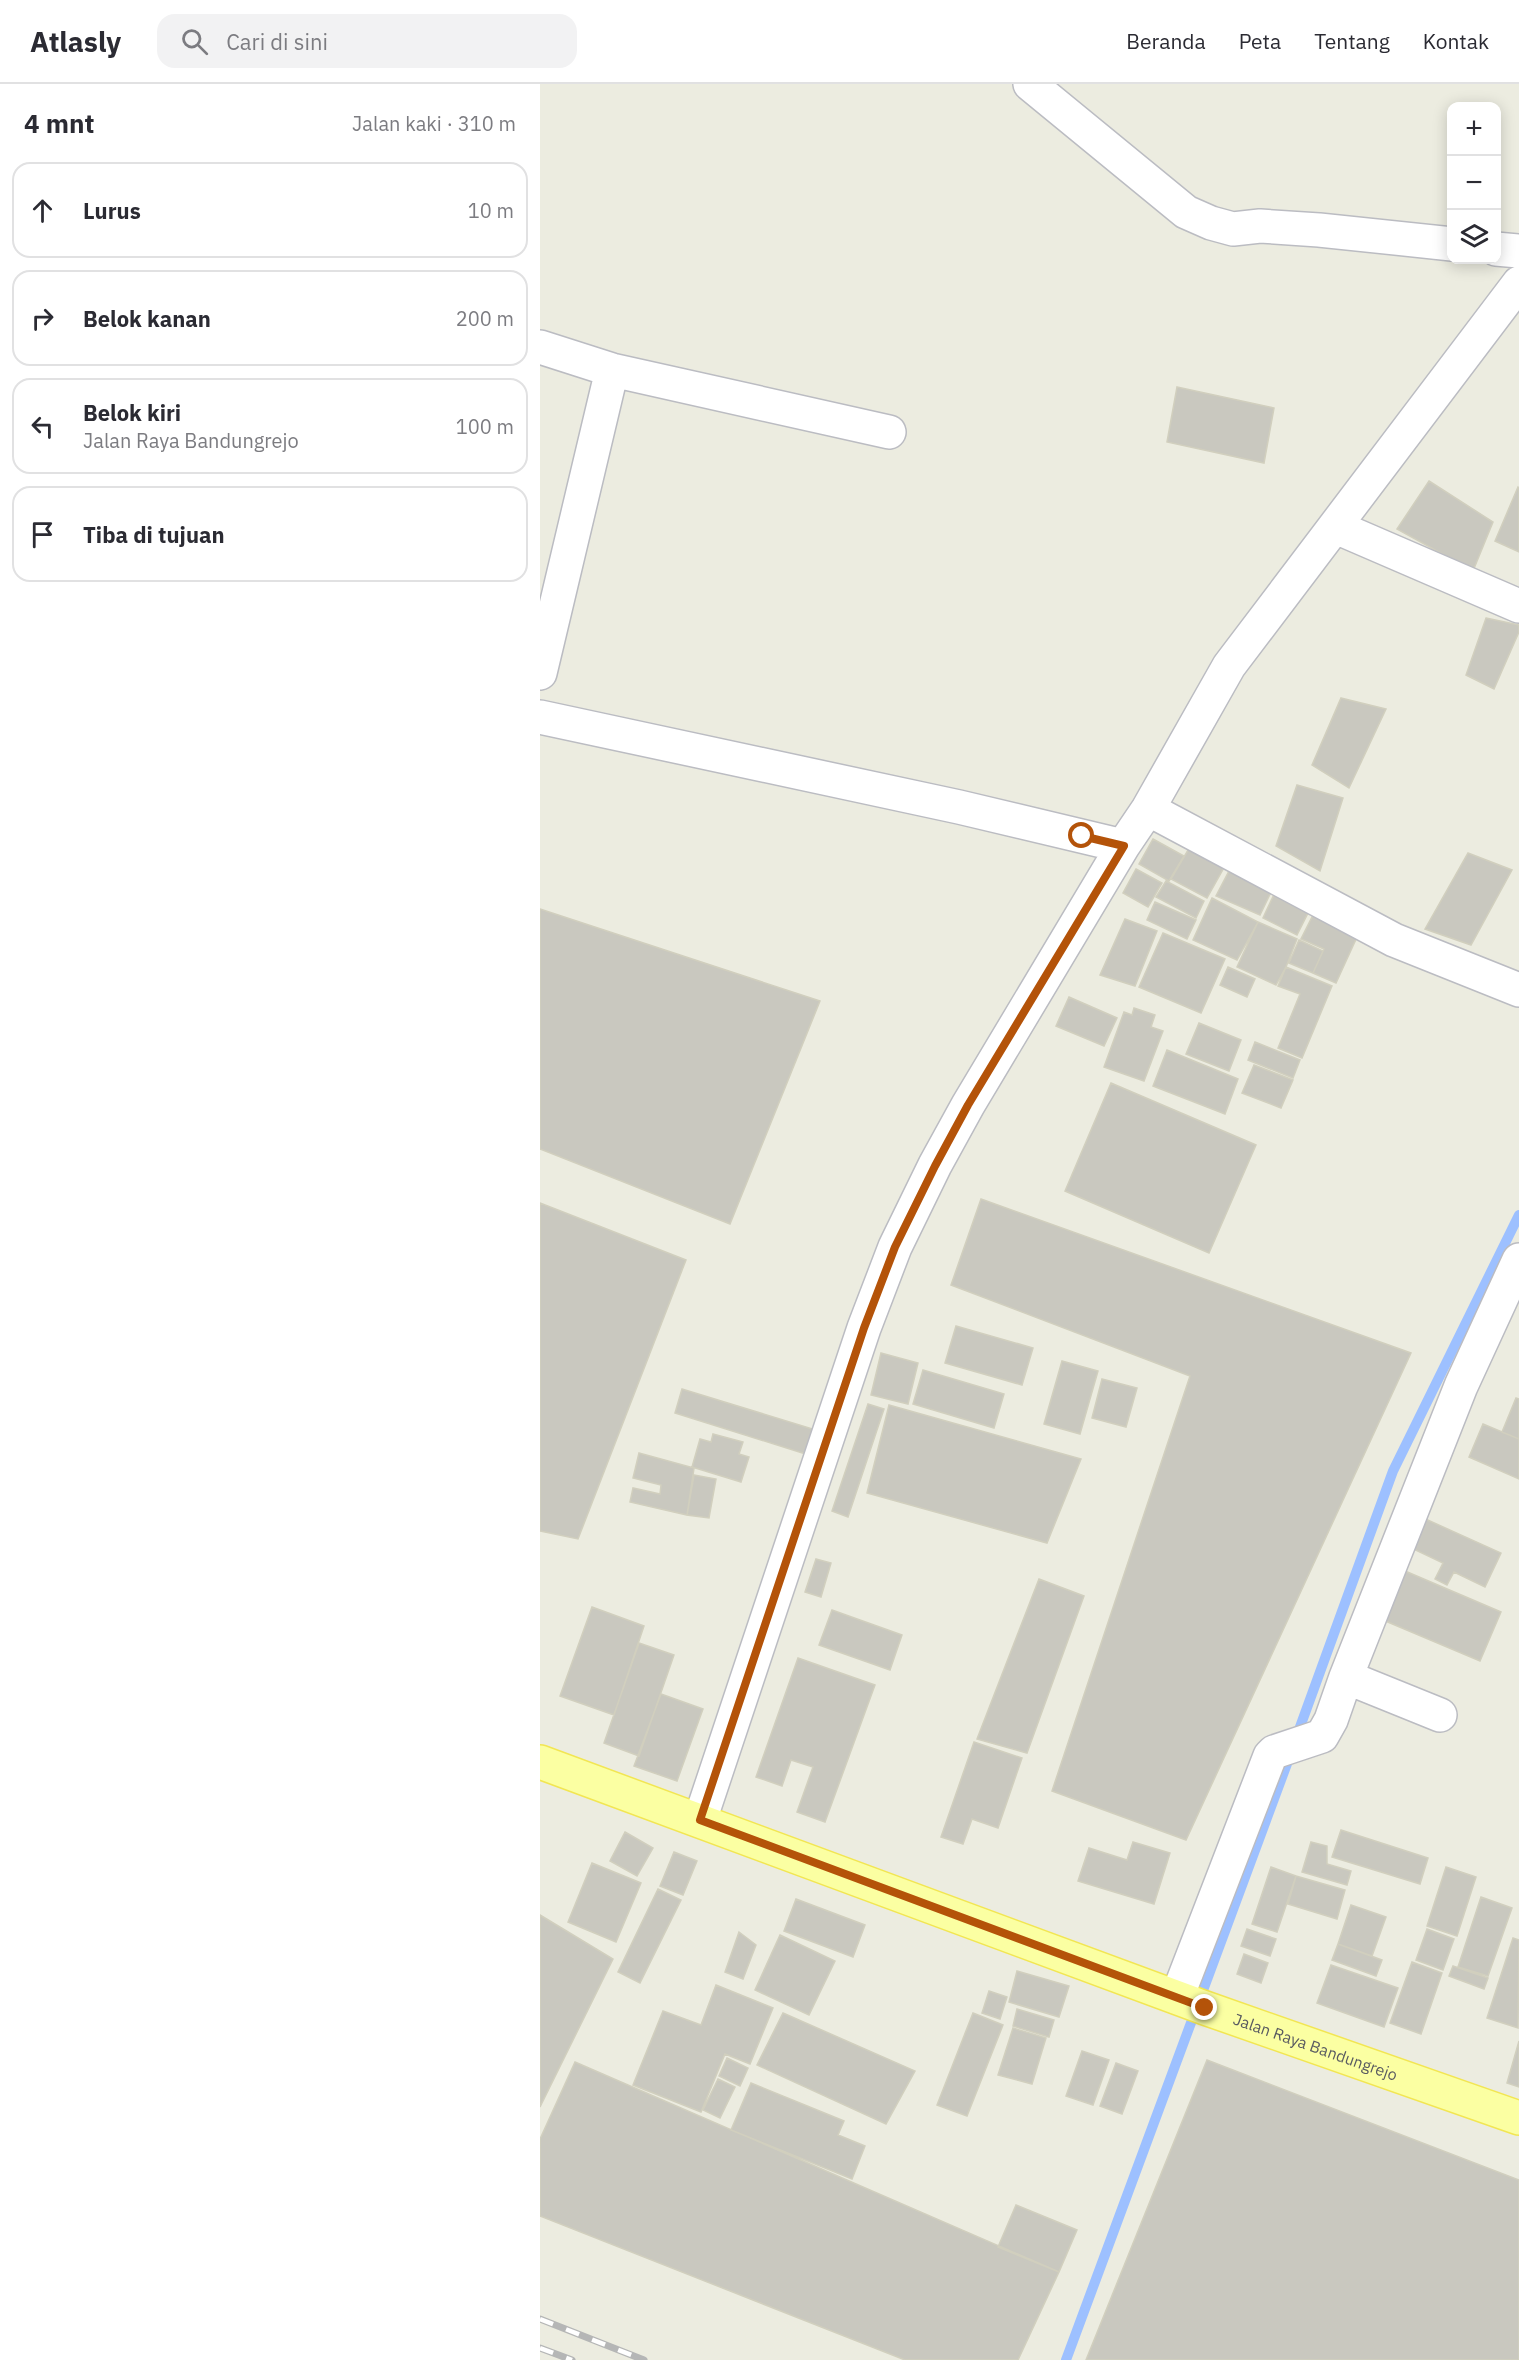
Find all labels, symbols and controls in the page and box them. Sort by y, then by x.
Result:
search box [157,14,577,68]
text: Atlasly [30,23,121,60]
icon: search [178,25,211,58]
text: Cari di sini [226,27,328,56]
text: Beranda [1126,27,1206,55]
text: Peta [1239,27,1281,55]
text: Tentang [1314,27,1390,55]
text: Kontak [1423,27,1489,55]
map controls [1447,102,1501,264]
button: + [1447,102,1501,156]
text: 4 mnt [24,106,94,140]
text: Jalan kaki · 310 m [352,110,516,137]
button: − [1447,156,1501,210]
icon: ahead [26,194,59,227]
text: Lurus [83,196,141,225]
text: 10 m [468,197,514,224]
button: layers [1447,210,1501,264]
icon: right [26,302,59,335]
text: Belok kanan [83,304,211,333]
text: 200 m [456,305,514,332]
text: Belok kiri [83,398,181,427]
icon: left [26,410,59,443]
text: 100 m [456,413,514,440]
text: Jalan Raya Bandungrejo [83,427,299,454]
icon: arrive [26,518,59,551]
text: Tiba di tujuan [83,520,225,549]
route start [1068,822,1094,848]
route end [1191,1994,1217,2020]
street label: Jalan Raya Bandungrejo [1231,2009,1400,2085]

